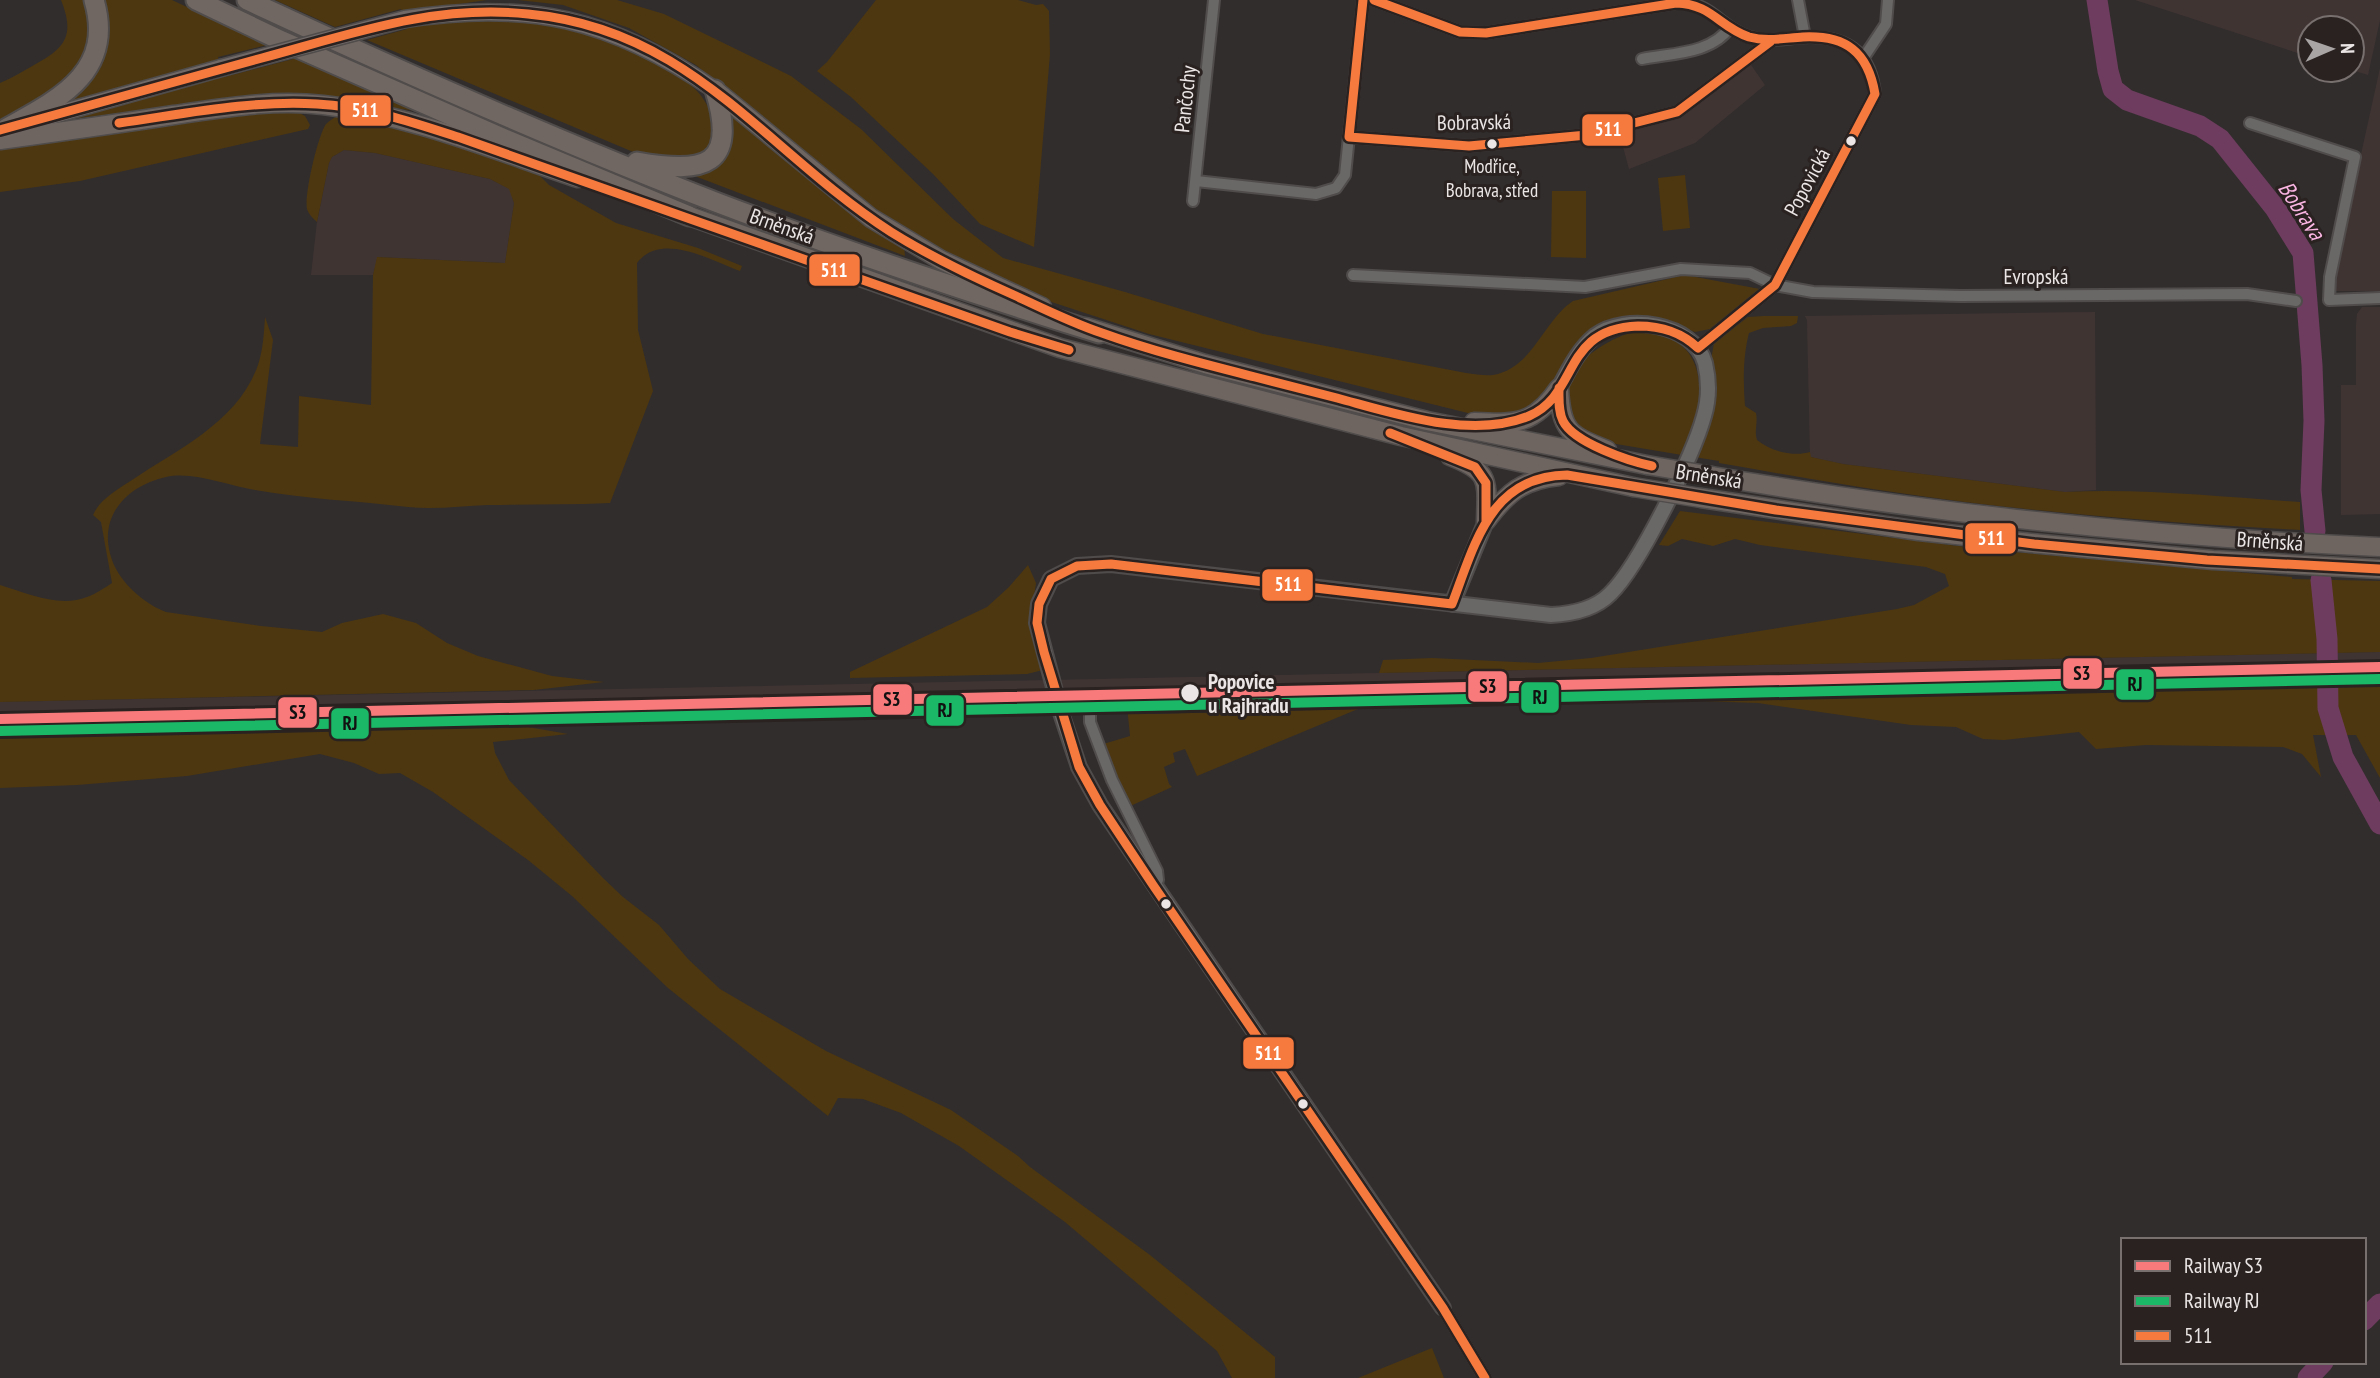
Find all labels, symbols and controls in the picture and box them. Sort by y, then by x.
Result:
north arrow [2296,14,2366,84]
text: N [2336,43,2360,54]
street label: Pančochy [1168,64,1202,134]
line badge: 511 [339,94,392,127]
text: 511 [351,98,379,122]
street label: Bobravská [1437,108,1511,136]
line badge: 511 [1581,113,1634,147]
text: 511 [1594,117,1622,141]
unlabelled marker [1844,134,1858,148]
marker: Modřice, Bobrava, střed [1485,137,1499,151]
street label: Popovická [1778,144,1836,220]
place label: Modřice, Bobrava, střed [1446,154,1538,202]
water label: Bobrava [2272,175,2333,246]
street label: Brněnská [746,202,818,250]
line badge: 511 [808,253,861,287]
text: 511 [820,258,848,282]
street label: Evropská [2004,263,2068,290]
street label: Brněnská [1674,457,1744,495]
line badge: 511 [1964,522,2017,555]
street label: Brněnská [2236,525,2304,557]
text: 511 [1977,526,2005,550]
line badge: 511 [1261,568,1314,602]
text: 511 [1274,572,1302,596]
line badge: S3 [2062,657,2103,690]
text: S3 [2073,661,2091,685]
place label: Popovice u Rajhradu [1208,668,1289,719]
line badge: RJ [2115,668,2155,701]
line badge: S3 [1467,670,1508,703]
text: RJ [2127,672,2143,696]
text: S3 [1479,674,1497,698]
line badge: RJ [1520,681,1560,714]
marker: Popovice u Rajhradu [1179,682,1201,704]
line badge: S3 [872,683,913,716]
text: RJ [1532,685,1548,709]
text: S3 [883,687,901,711]
line badge: RJ [925,694,965,727]
line badge: S3 [277,696,318,729]
text: RJ [937,698,953,722]
text: S3 [289,700,307,724]
line badge: RJ [330,707,370,740]
text: RJ [342,711,358,735]
unlabelled marker [1159,897,1173,911]
line badge: 511 [1242,1036,1295,1070]
text: 511 [1254,1041,1282,1065]
unlabelled marker [1296,1097,1310,1111]
legend [2121,1238,2366,1364]
text: Railway S3 [2184,1252,2263,1279]
text: Railway RJ [2184,1287,2260,1314]
text: 511 [2184,1322,2212,1349]

